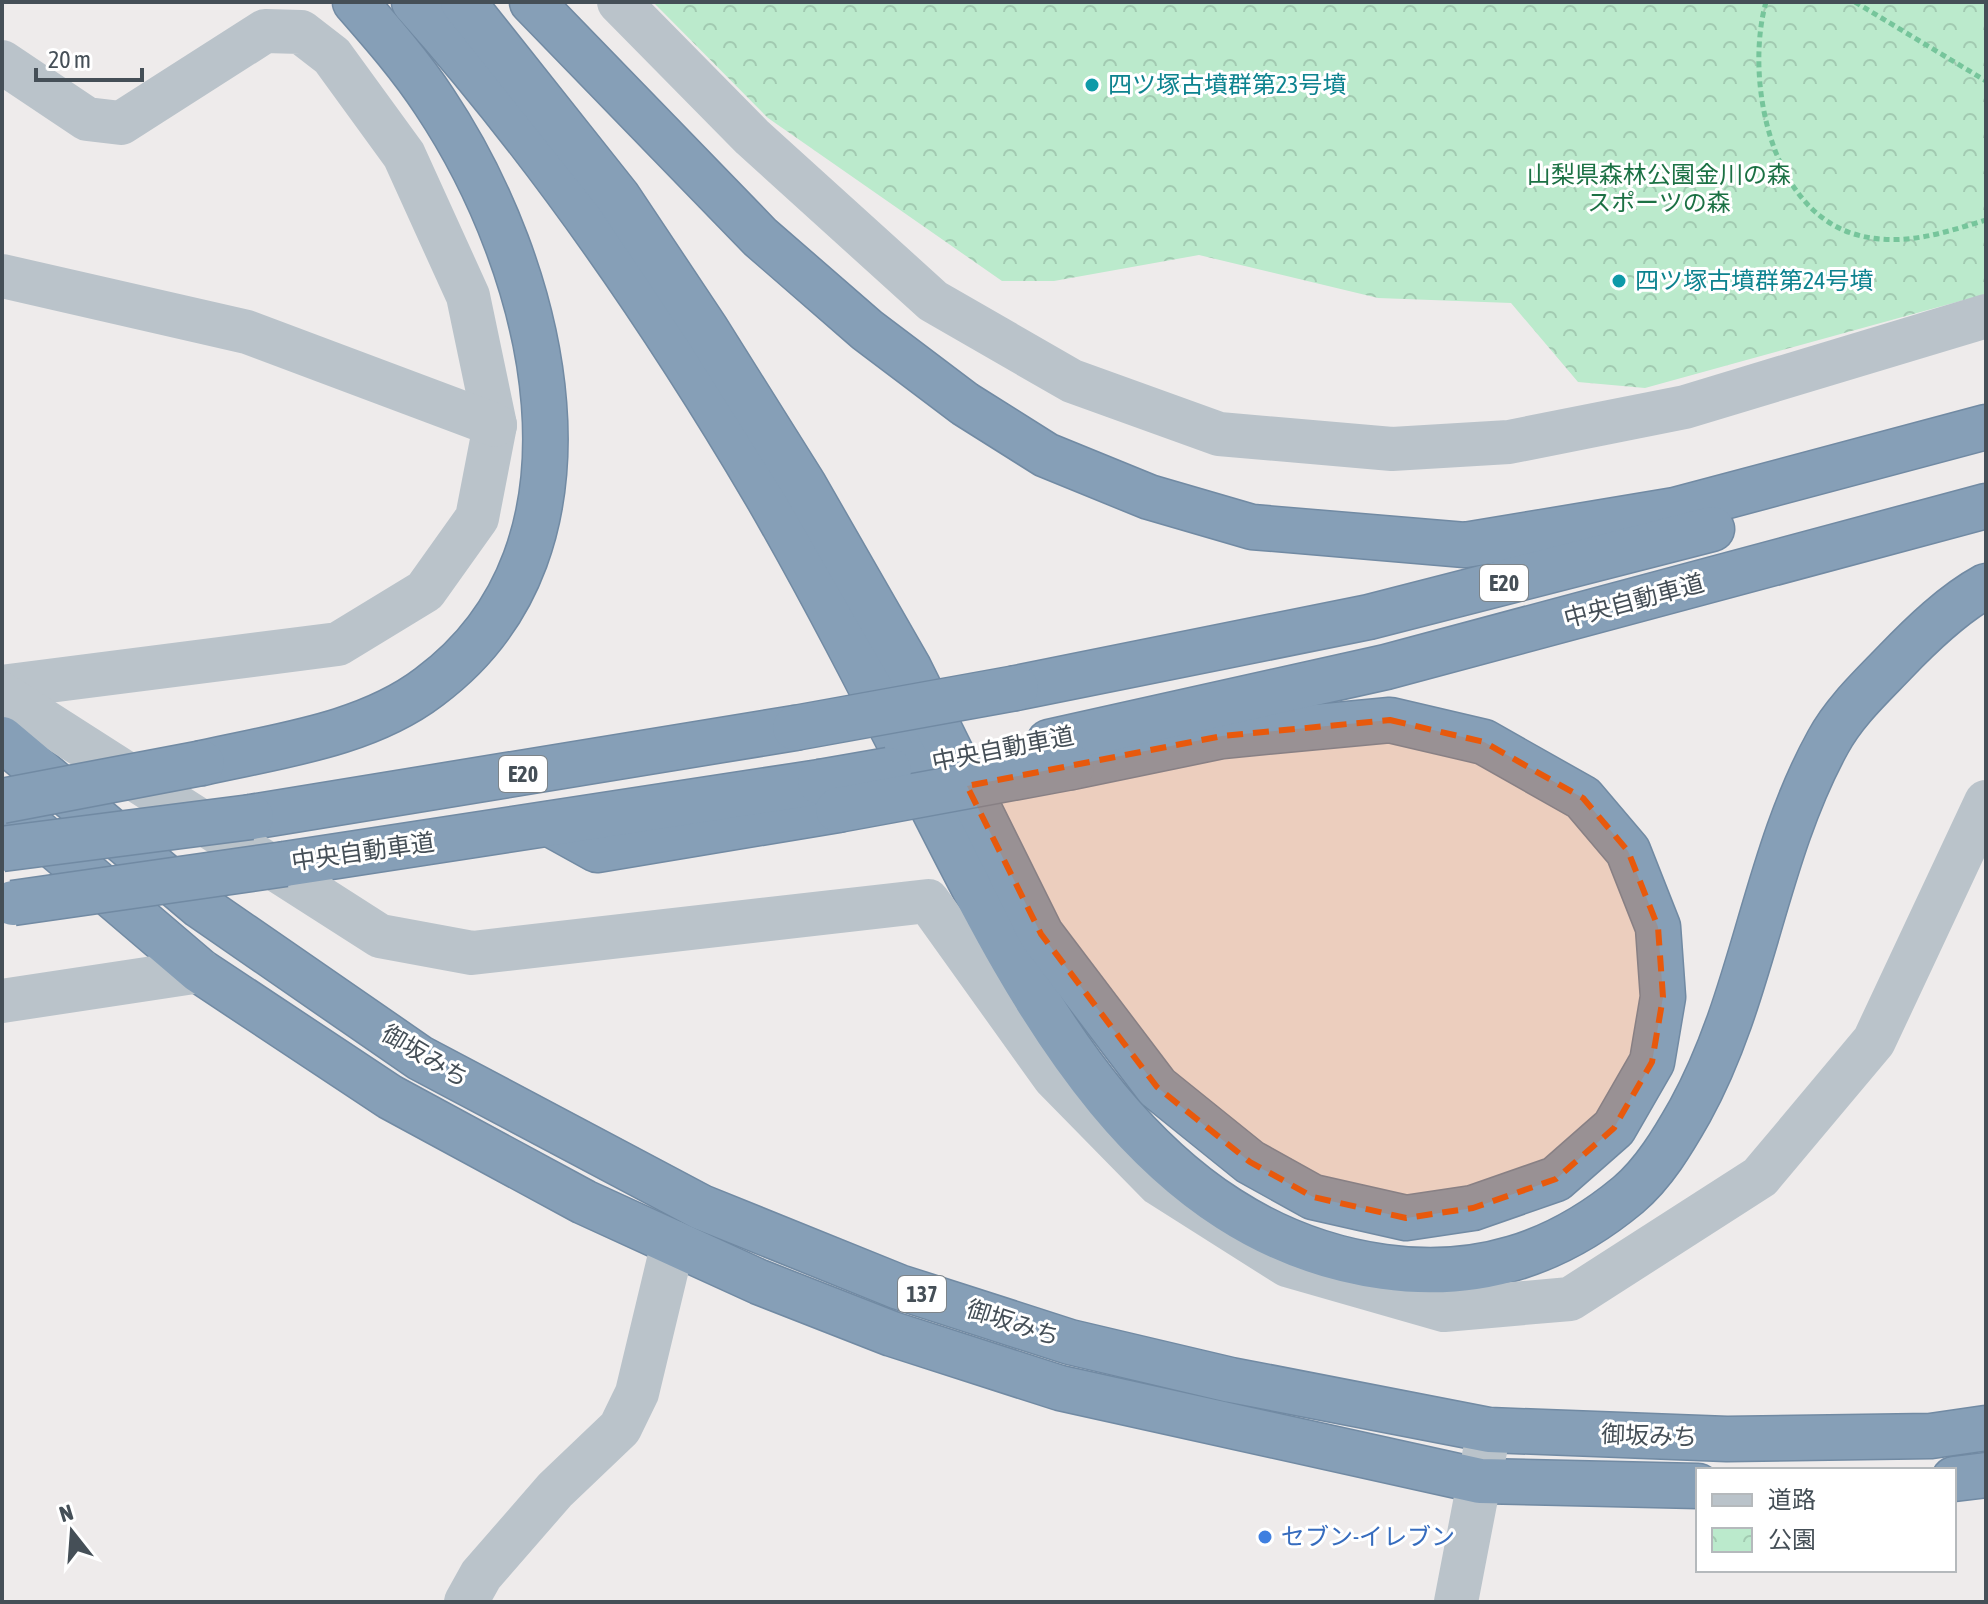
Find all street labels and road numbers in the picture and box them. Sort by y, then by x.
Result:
road number: E20 [1480,565,1528,601]
street label: 中央自動車道 [1561,569,1707,632]
street label: 中央自動車道 [930,722,1076,775]
road number: E20 [499,756,547,792]
street label: 中央自動車道 [290,828,436,875]
street label: 御坂みち [377,1019,473,1092]
road number: 137 [898,1276,946,1312]
street label: 御坂みち [963,1295,1063,1350]
street label: 御坂みち [1601,1420,1697,1451]

